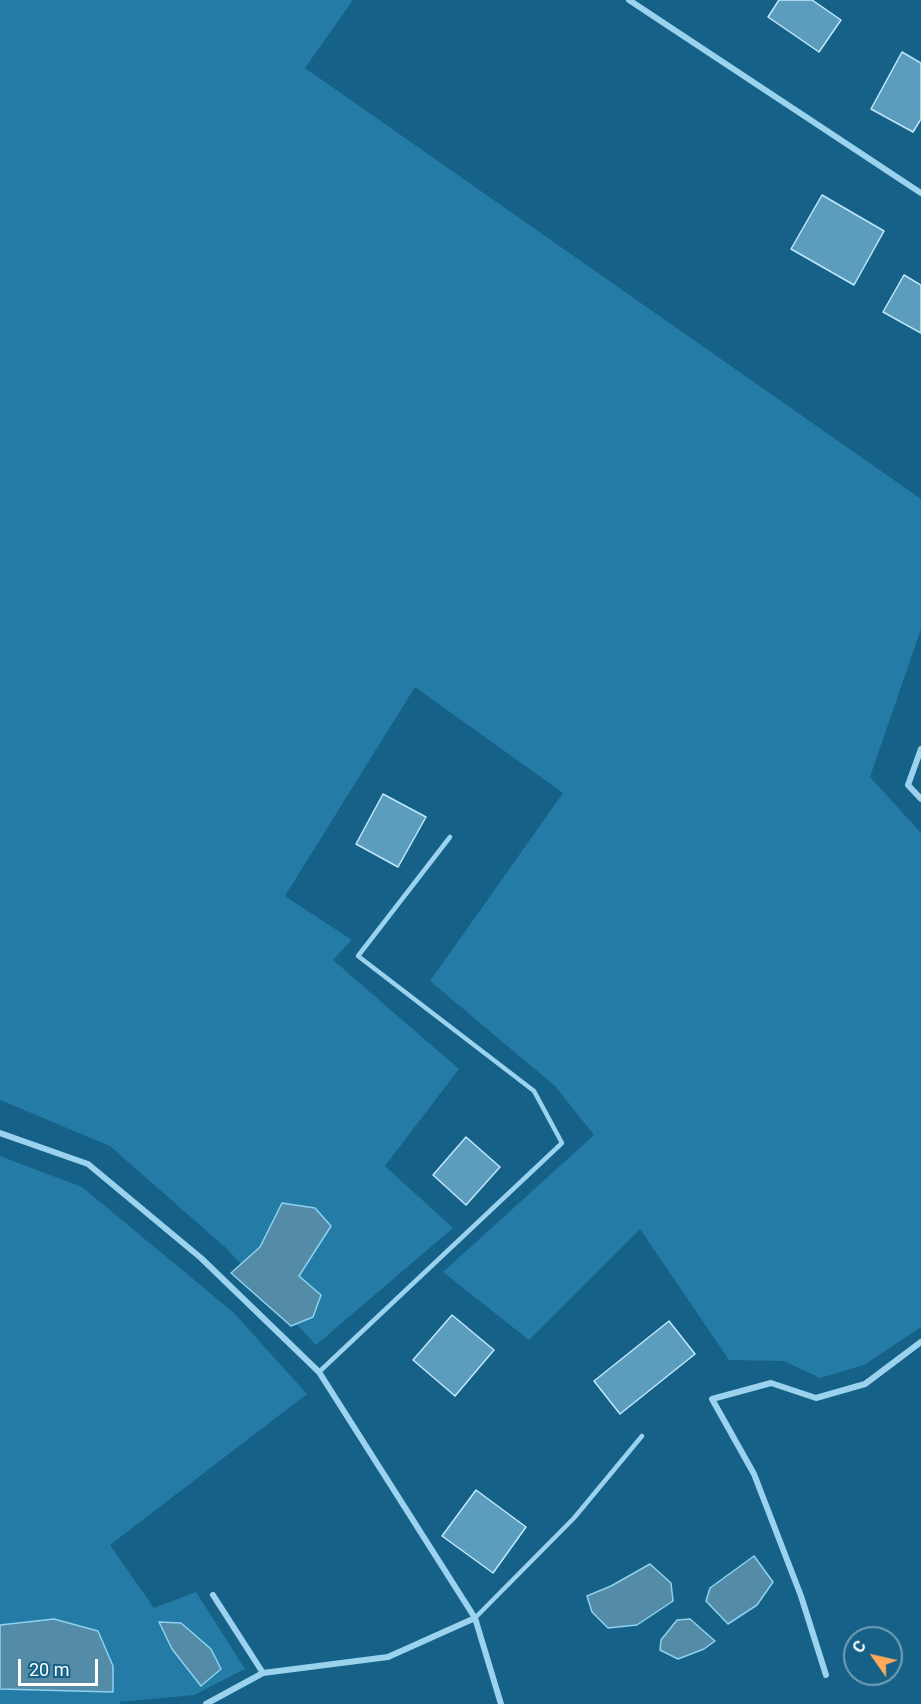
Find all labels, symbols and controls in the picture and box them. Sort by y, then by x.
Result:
north arrow [843,1626,903,1686]
text: С [849,1637,870,1656]
scale bar [21,1647,100,1685]
text: 20 m [29,1659,69,1680]

